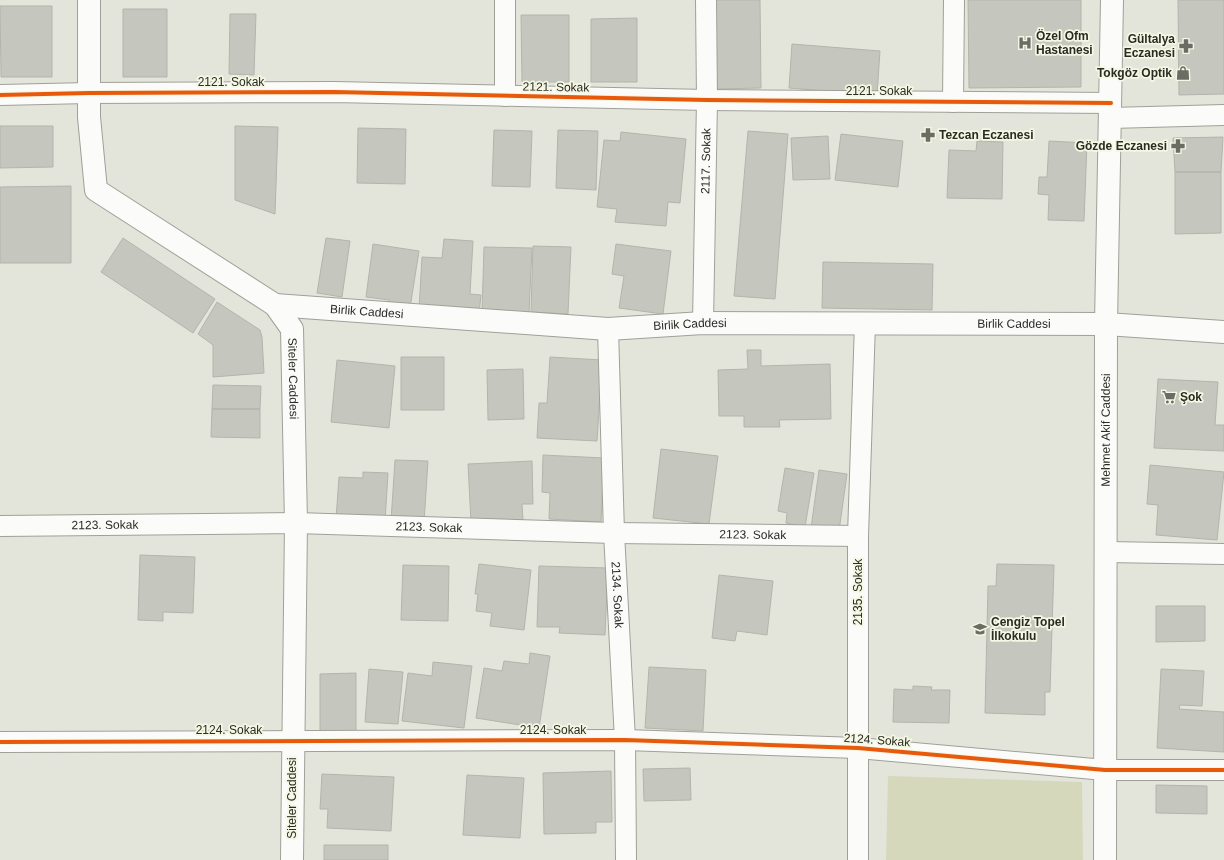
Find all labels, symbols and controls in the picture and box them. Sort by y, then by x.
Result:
place label: Özel Ofm Hastanesi [1036,28,1093,57]
place label: Gültalya Eczanesi [1124,32,1175,60]
hospital icon: Özel Ofm Hastanesi [1017,35,1033,51]
pharmacy icon: Gültalya Eczanesi [1178,38,1194,54]
shop icon: Tokgöz Optik [1175,65,1191,81]
place label: Tokgöz Optik [1097,66,1172,80]
street label: 2121. Sokak [198,75,265,89]
street label: 2121. Sokak [523,79,590,95]
street label: 2121. Sokak [846,84,913,98]
street label: 2117. Sokak [698,127,714,194]
pharmacy icon: Tezcan Eczanesi [920,127,936,143]
place label: Tezcan Eczanesi [939,128,1034,142]
pharmacy icon: Gözde Eczanesi [1170,138,1186,154]
place label: Gözde Eczanesi [1076,139,1167,153]
street label: Birlik Caddesi [330,302,404,321]
street label: Birlik Caddesi [653,316,727,333]
street label: Birlik Caddesi [977,317,1051,331]
street label: Siteler Caddesi [285,338,301,419]
street label: Mehmet Akif Caddesi [1099,373,1113,487]
supermarket icon: Şok [1161,389,1177,405]
place label: Şok [1180,390,1202,404]
street label: 2123. Sokak [72,518,139,532]
street label: 2123. Sokak [395,519,464,535]
street label: 2123. Sokak [719,527,787,542]
street label: 2135. Sokak [851,558,865,625]
street label: 2134. Sokak [609,561,626,630]
place label: Cengiz Topel İlkokulu [991,615,1065,643]
school or university icon: Cengiz Topel İlkokulu [972,621,988,637]
street label: 2124. Sokak [196,723,263,737]
street label: 2124. Sokak [520,723,587,737]
street label: 2124. Sokak [843,731,912,749]
street label: Siteler Caddesi [285,757,299,839]

